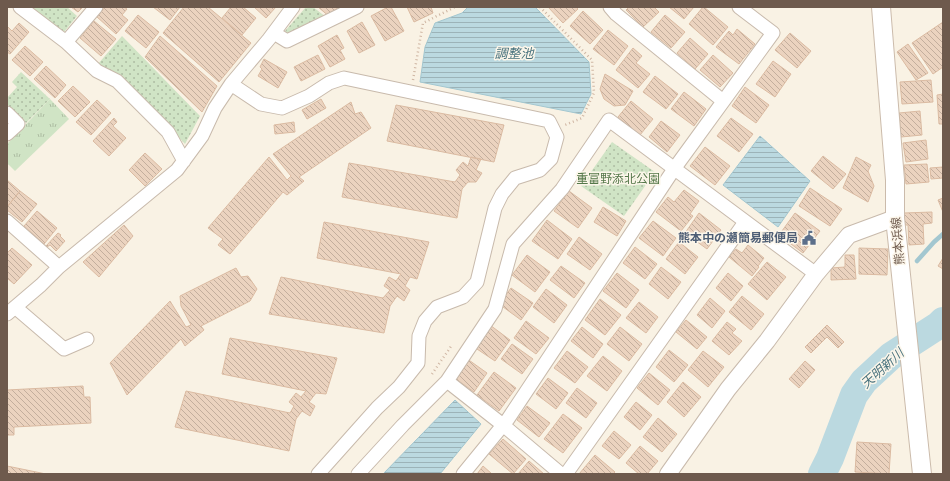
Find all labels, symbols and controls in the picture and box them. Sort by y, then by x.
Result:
water label: 調整池 [494,46,535,60]
park label: 重富野添北公園 [576,172,660,185]
street label: 熊本浜線 [889,217,906,266]
public building icon: 熊本中の瀬簡易郵便局 [801,230,817,246]
place label: 熊本中の瀬簡易郵便局 [678,231,798,244]
water label: 天明新川 [858,344,907,391]

